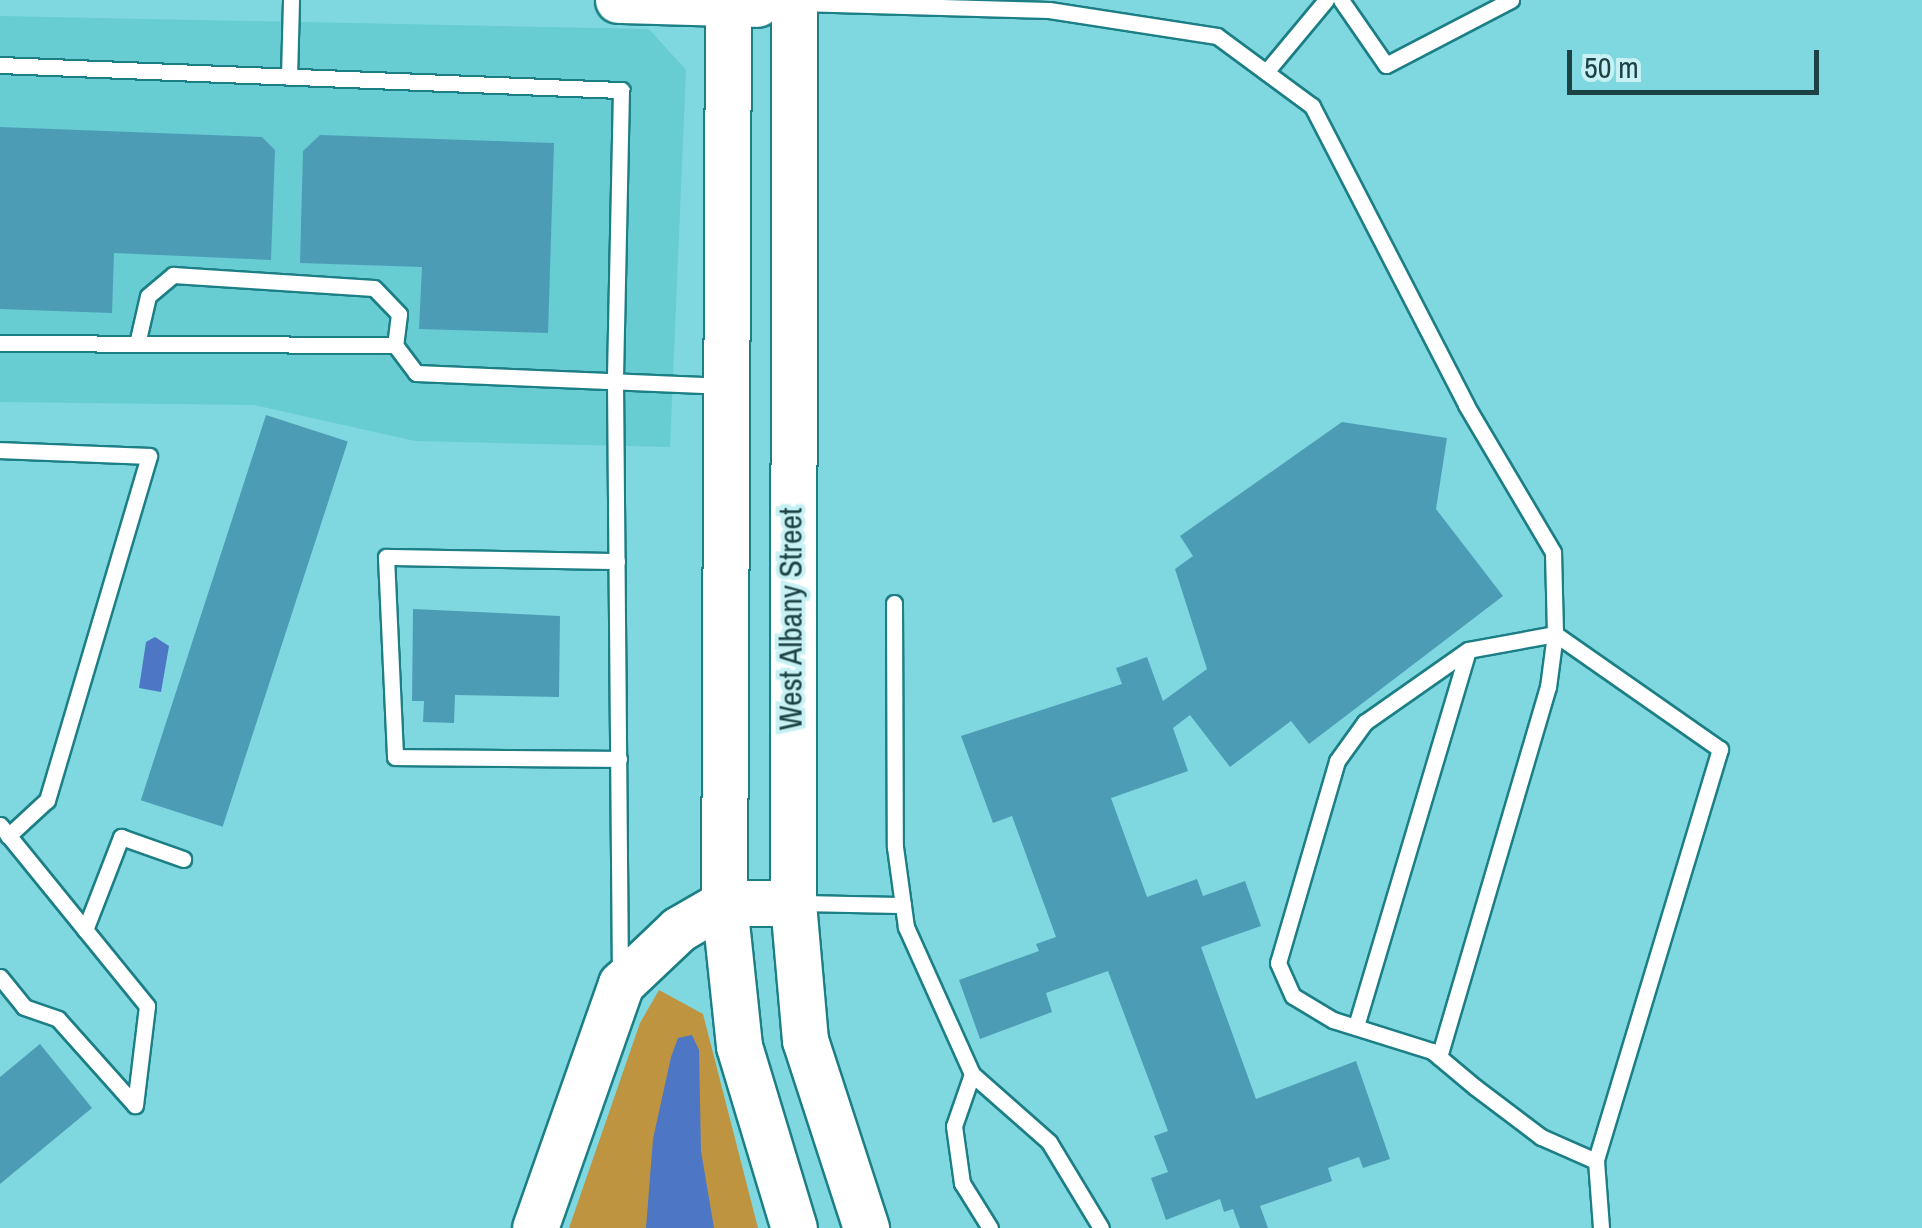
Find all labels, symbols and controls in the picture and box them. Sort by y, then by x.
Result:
scale bar [1572,30,1824,92]
text: 50 m [1584,47,1639,87]
street label: West Albany Street [772,507,810,731]

